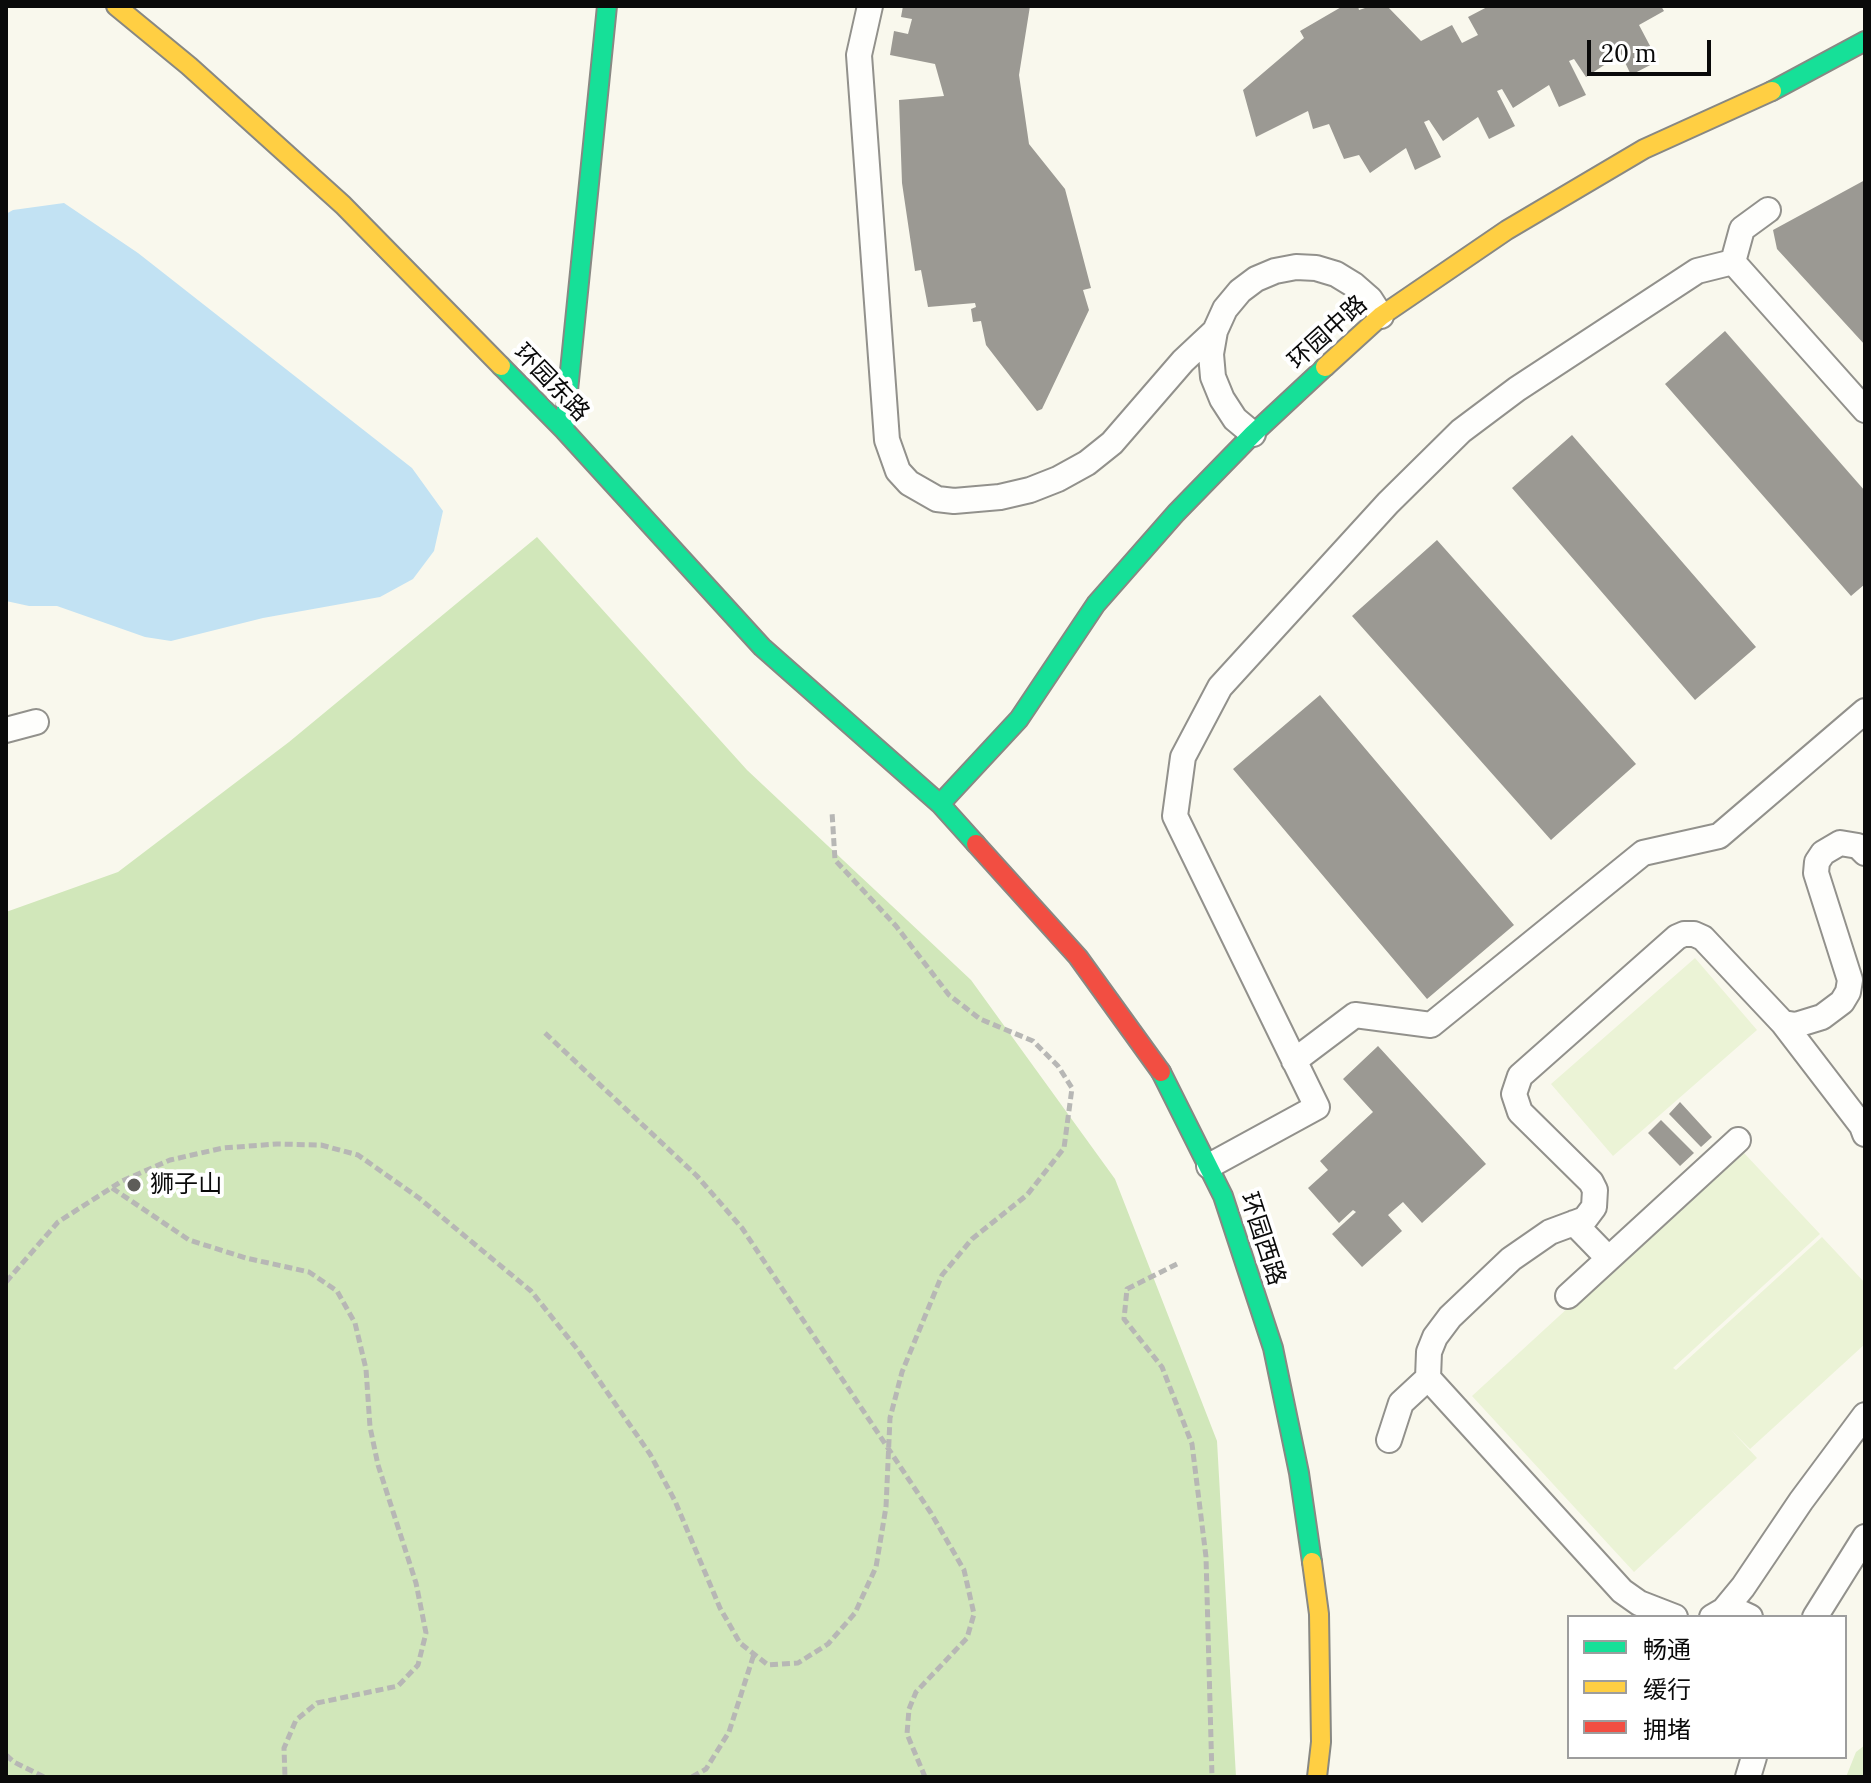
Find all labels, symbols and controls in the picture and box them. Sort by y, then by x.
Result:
scale bar [1591,24,1715,74]
text: 20 m [1601,38,1657,69]
street label: 环园中路 [1283,290,1373,376]
street label: 环园东路 [507,338,595,428]
place label: 狮子山 [150,1171,222,1199]
marker: 狮子山 [125,1176,143,1194]
street label: 环园西路 [1233,1189,1291,1289]
legend [1567,1615,1847,1759]
text: 畅通 [1643,1634,1691,1665]
text: 缓行 [1643,1674,1691,1705]
text: 拥堵 [1643,1714,1691,1745]

